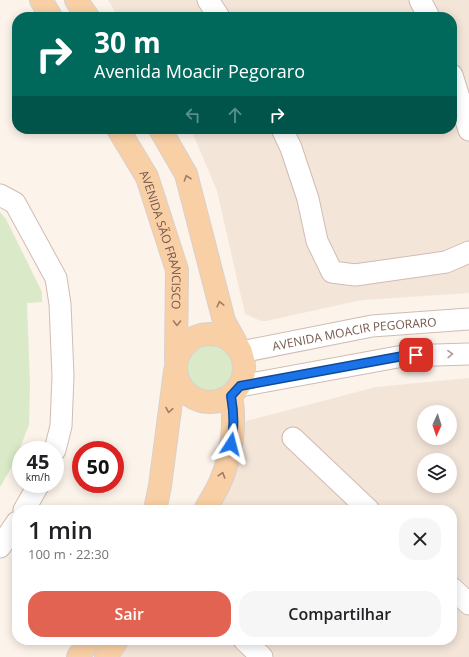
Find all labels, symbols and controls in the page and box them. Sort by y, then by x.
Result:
text: 30 m [94,23,161,61]
icon: right [28,28,80,80]
text: Avenida Moacir Pegoraro [94,59,305,83]
icon: left [182,104,204,126]
icon: ahead [224,104,246,126]
icon: right [266,104,288,126]
street label: AVENIDA SÃO FRANCISCO [136,166,186,310]
one-way arrow [184,175,192,182]
one-way arrow [216,301,224,307]
street label: AVENIDA MOACIR PEGORARO [271,313,437,354]
one-way arrow [173,320,181,326]
pin [399,338,433,372]
icon: arrive [405,344,427,366]
one-way arrow [447,350,453,358]
north arrow [417,405,457,445]
map controls [417,405,457,493]
one-way arrow [165,407,174,413]
position arrow [210,423,252,465]
speed limit sign: 50 [72,441,124,493]
text: 45 [27,448,49,475]
button: layers [417,453,457,493]
text: km/h [26,470,50,484]
one-way arrow [217,472,226,479]
text: 1 min [28,513,93,546]
button: close [399,518,441,560]
text: 100 m · 22:30 [28,545,109,563]
button: Sair [28,591,231,637]
button: Compartilhar [239,591,441,637]

